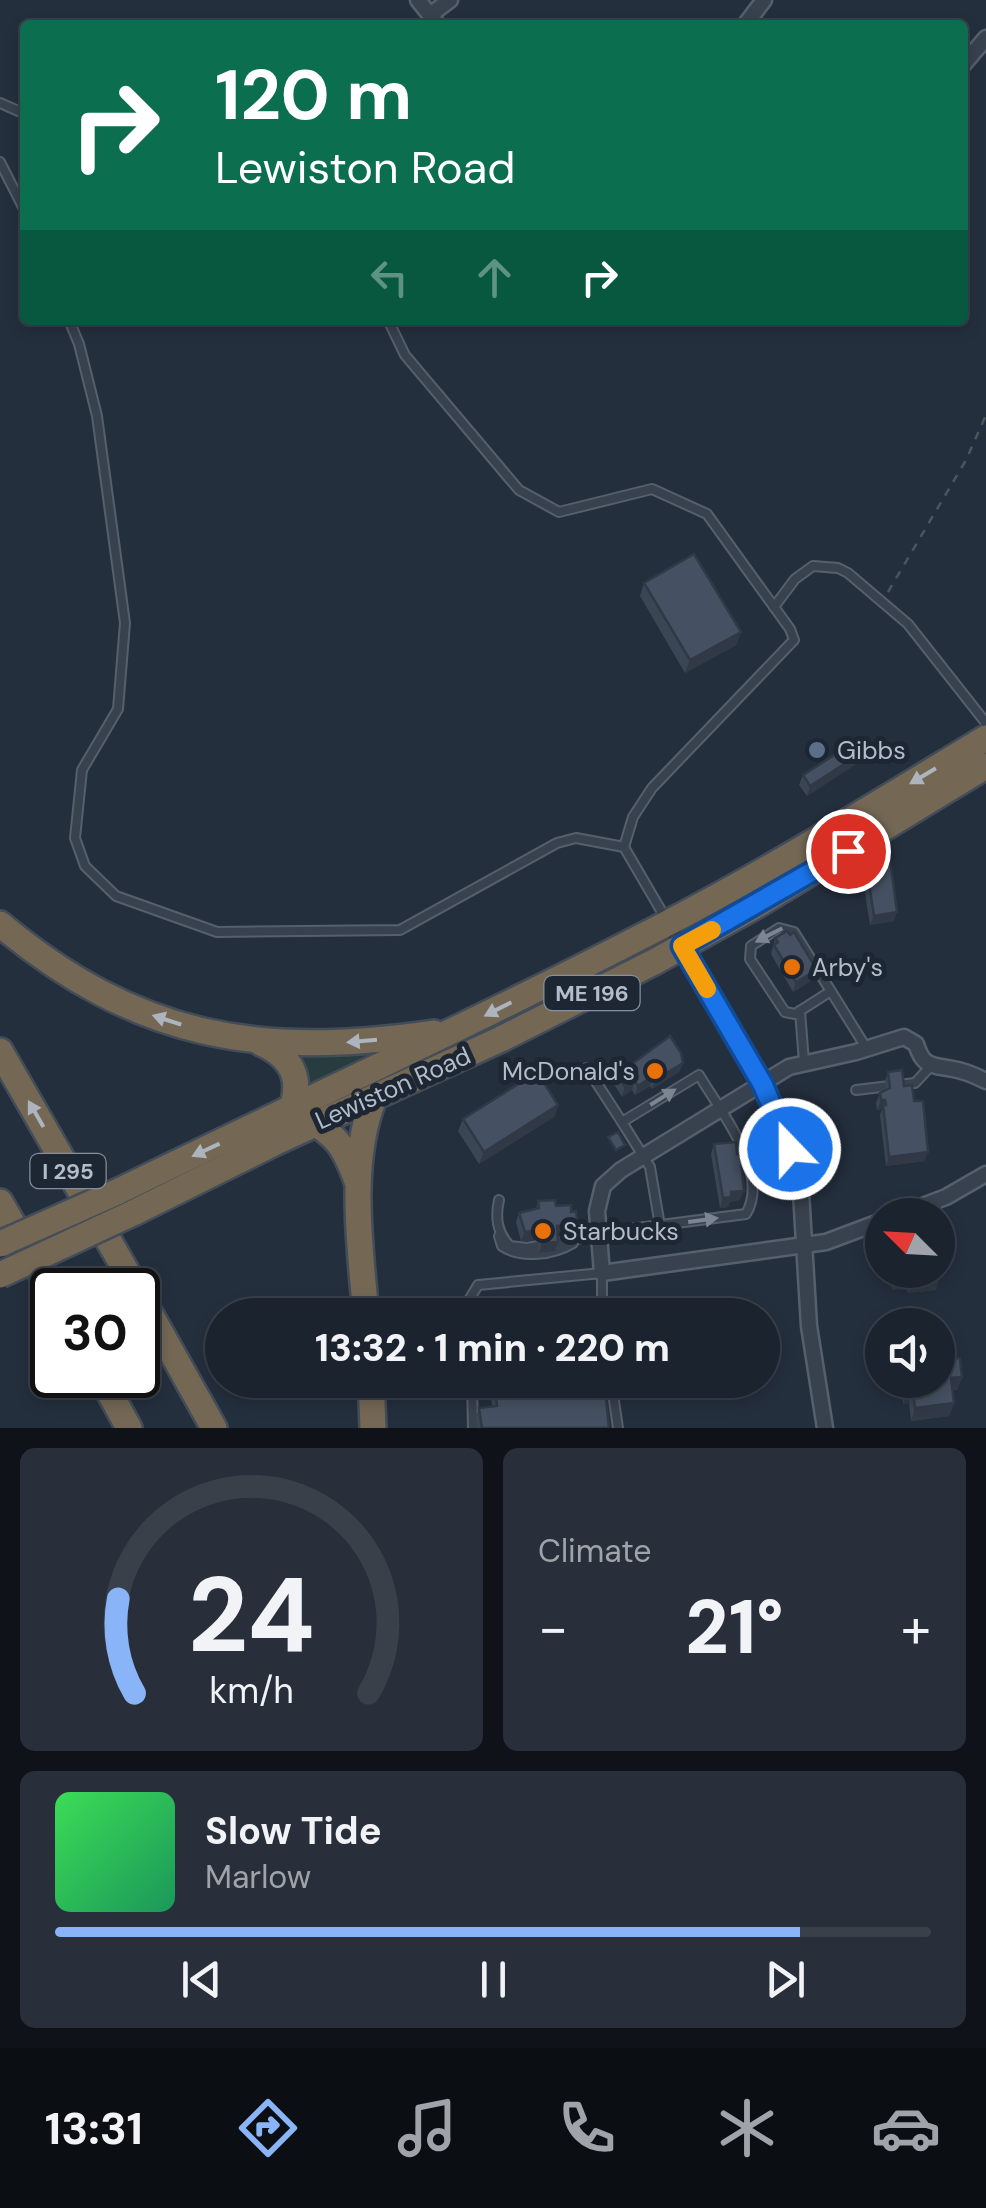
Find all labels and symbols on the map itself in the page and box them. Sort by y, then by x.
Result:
place label: Gibbs [837,734,906,767]
marker: Gibbs [806,739,828,761]
one-way arrow [909,767,937,784]
pin [806,809,891,894]
one-way arrow [754,926,783,943]
place label: Arby's [812,951,883,984]
marker: Arby's [781,956,803,978]
road number: ME 196 [544,976,640,1010]
one-way arrow [484,1000,513,1017]
one-way arrow [151,1012,181,1027]
one-way arrow [345,1034,377,1050]
street label: Lewiston Road [310,1039,476,1137]
place label: McDonald's [502,1055,635,1088]
marker: McDonald's [644,1060,666,1082]
one-way arrow [649,1088,676,1107]
position arrow [738,1097,842,1201]
one-way arrow [28,1100,45,1128]
one-way arrow [191,1141,220,1158]
road number: I 295 [30,1154,106,1188]
north arrow [865,1198,955,1288]
one-way arrow [688,1212,719,1228]
place label: Starbucks [563,1215,679,1248]
marker: Starbucks [532,1220,554,1242]
speed limit sign: 30 [30,1268,160,1398]

